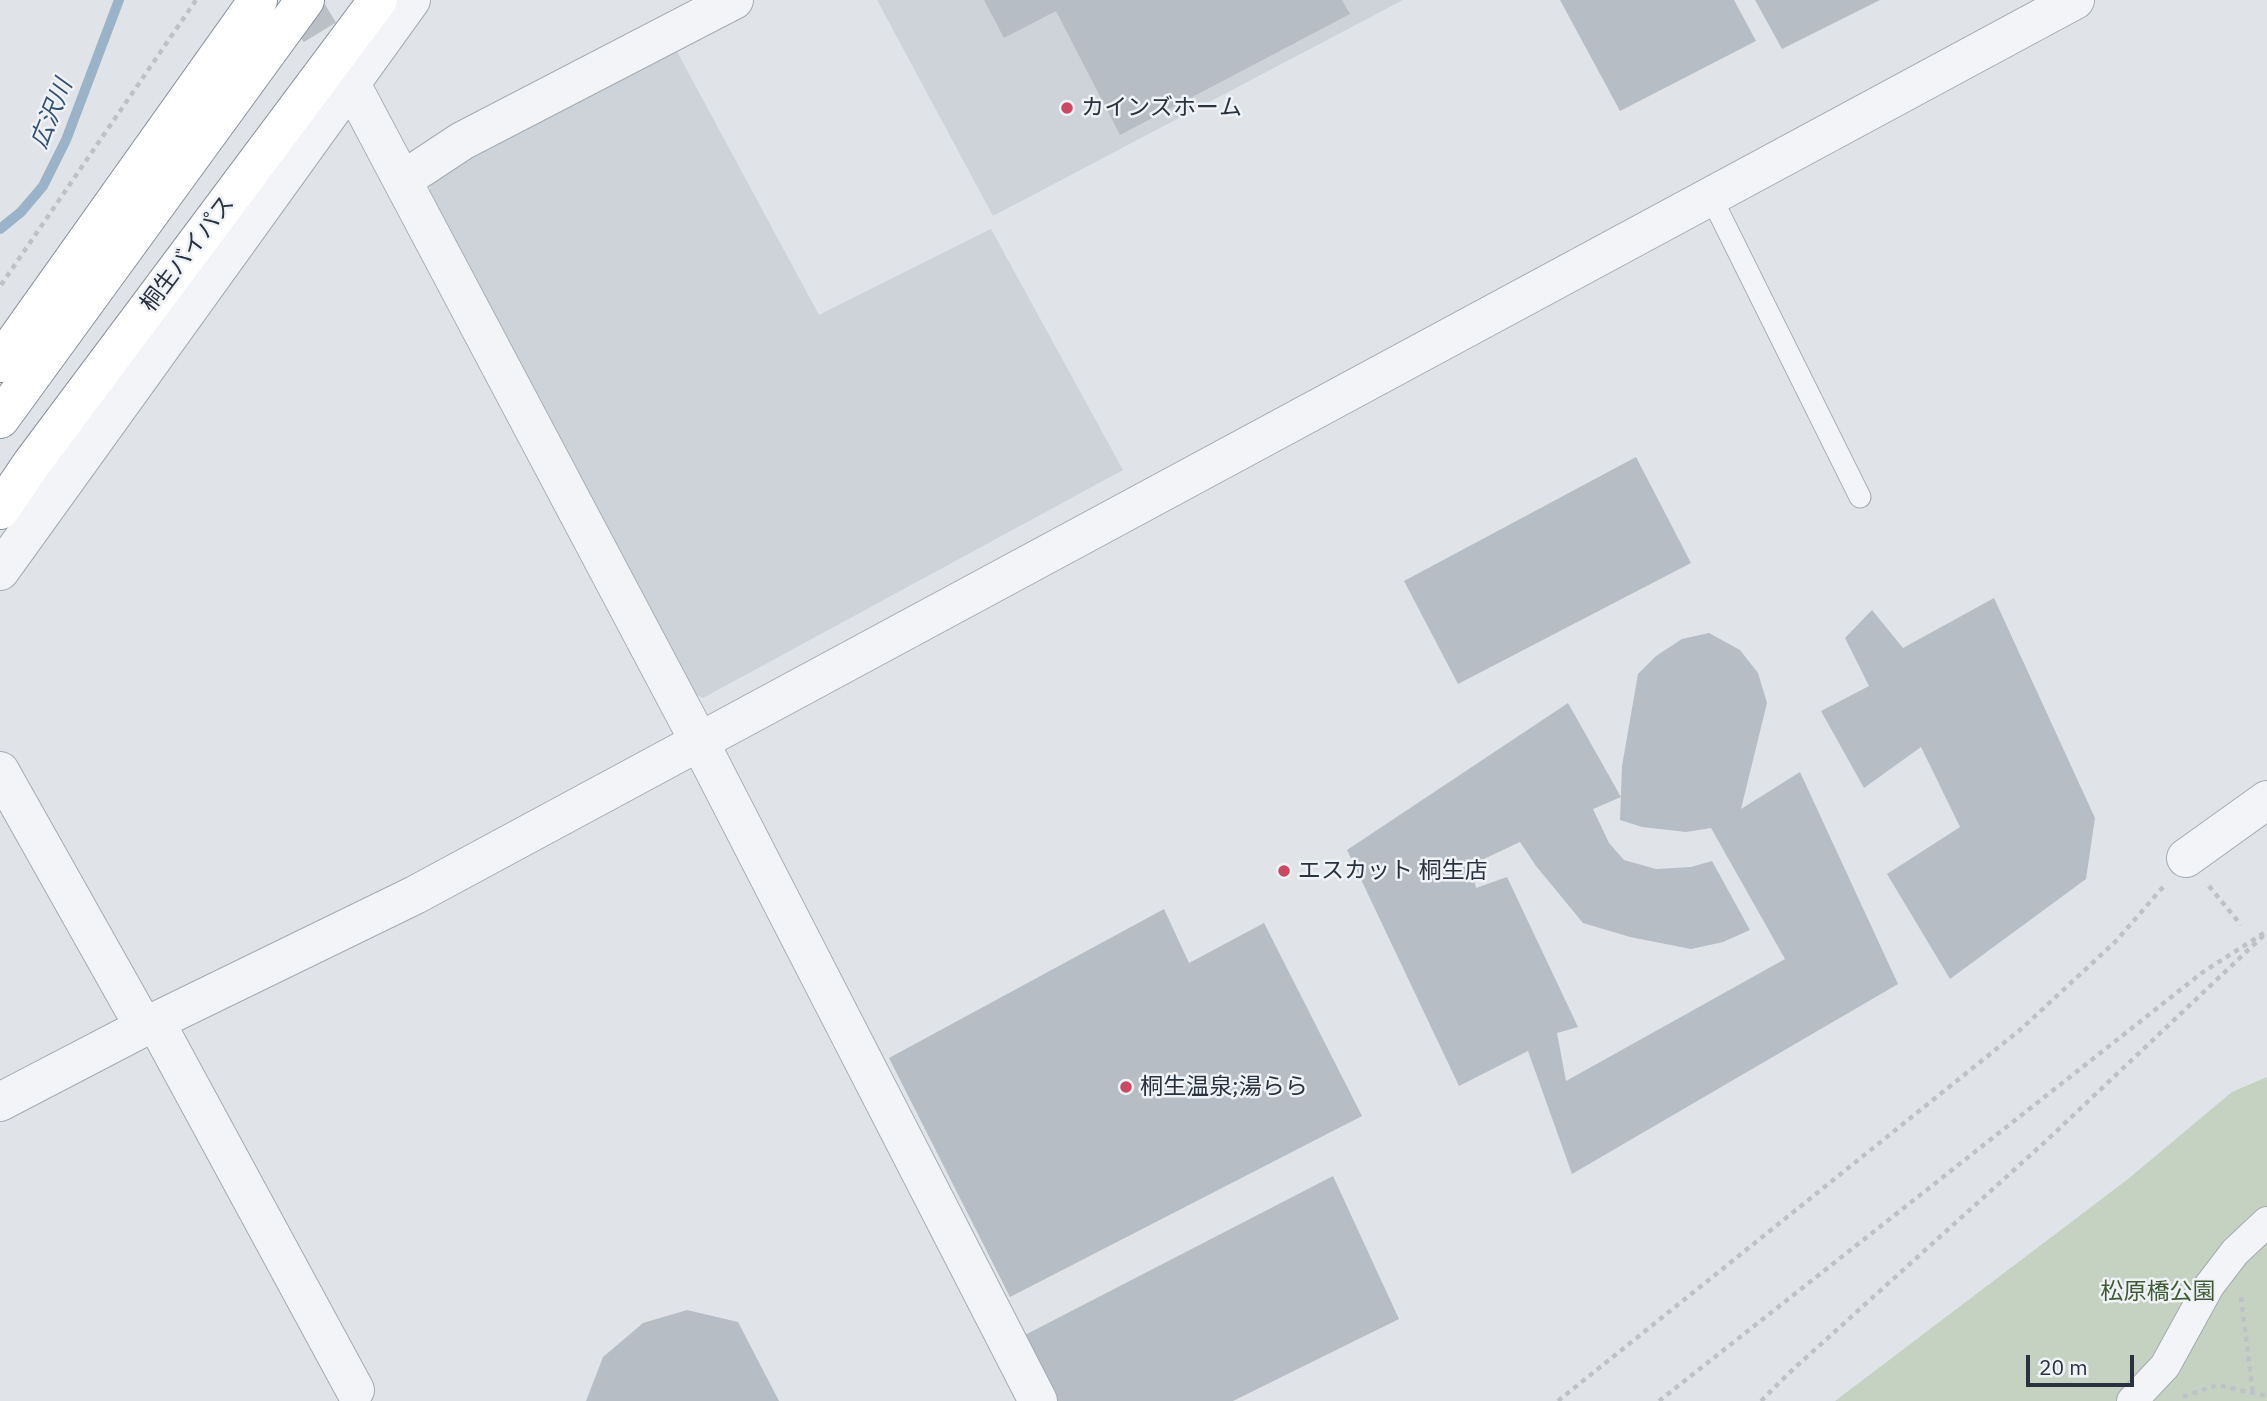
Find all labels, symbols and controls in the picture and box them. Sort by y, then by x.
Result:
water label: 広沢川 [25,75,79,153]
place label: カインズホーム [1081,94,1242,122]
marker: カインズホーム [1059,100,1075,116]
street label: 桐生バイパス [135,191,241,317]
place label: エスカット 桐生店 [1298,857,1487,885]
marker: エスカット 桐生店 [1276,863,1292,879]
place label: 桐生温泉;湯らら [1140,1073,1308,1101]
marker: 桐生温泉;湯らら [1118,1079,1134,1095]
park label: 松原橋公園 [2101,1278,2215,1306]
scale bar [2029,1342,2138,1386]
text: 20 m [2039,1353,2088,1381]

